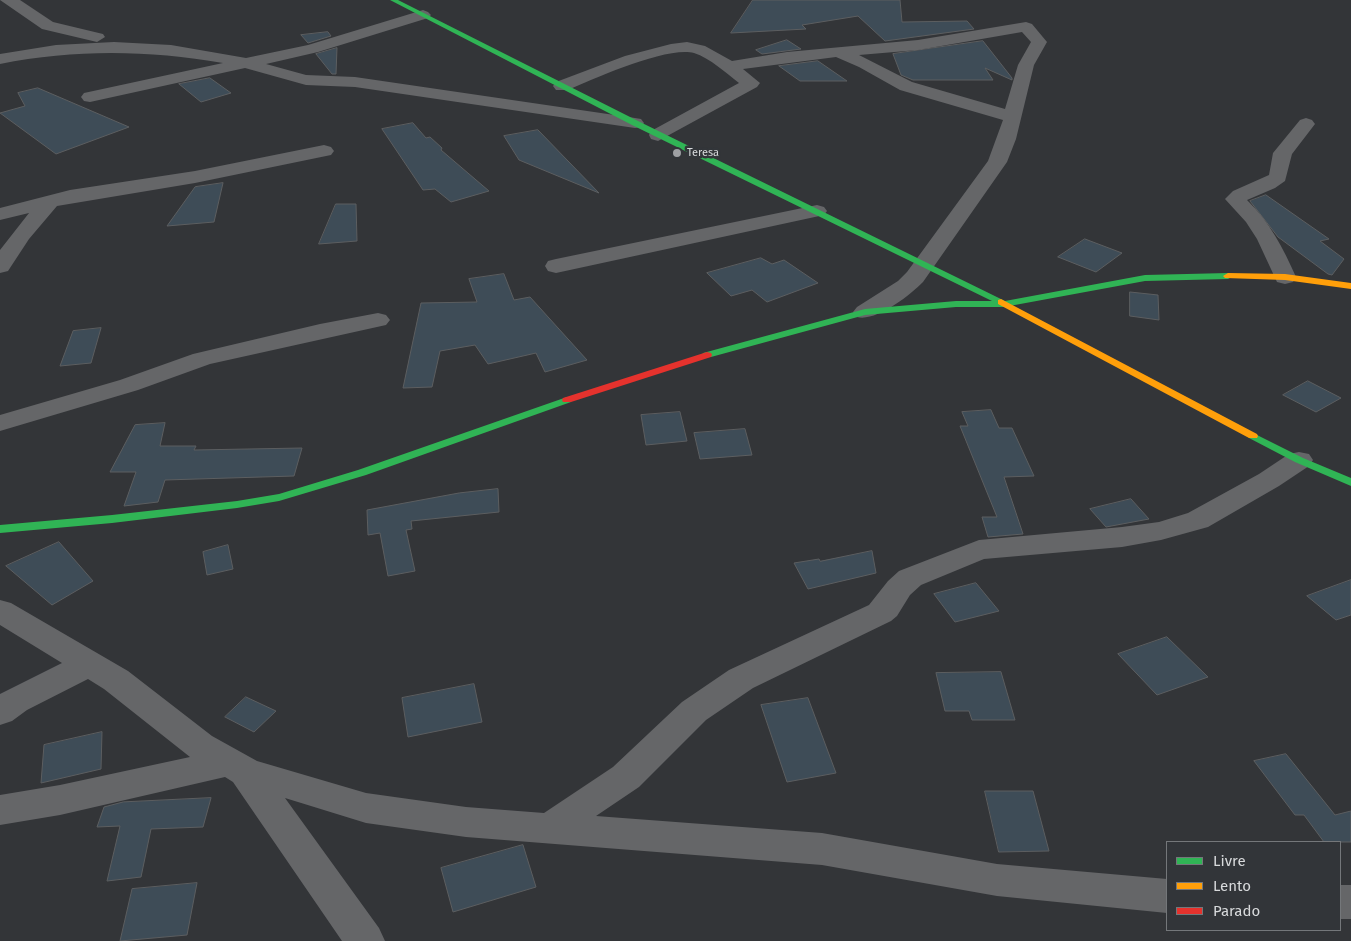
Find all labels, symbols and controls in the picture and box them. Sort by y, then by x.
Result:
place label: Teresa [687,146,719,160]
marker: Teresa [671,147,683,159]
legend [1166,841,1341,931]
text: Livre [1213,852,1246,870]
text: Lento [1213,877,1251,895]
text: Parado [1213,902,1260,920]

